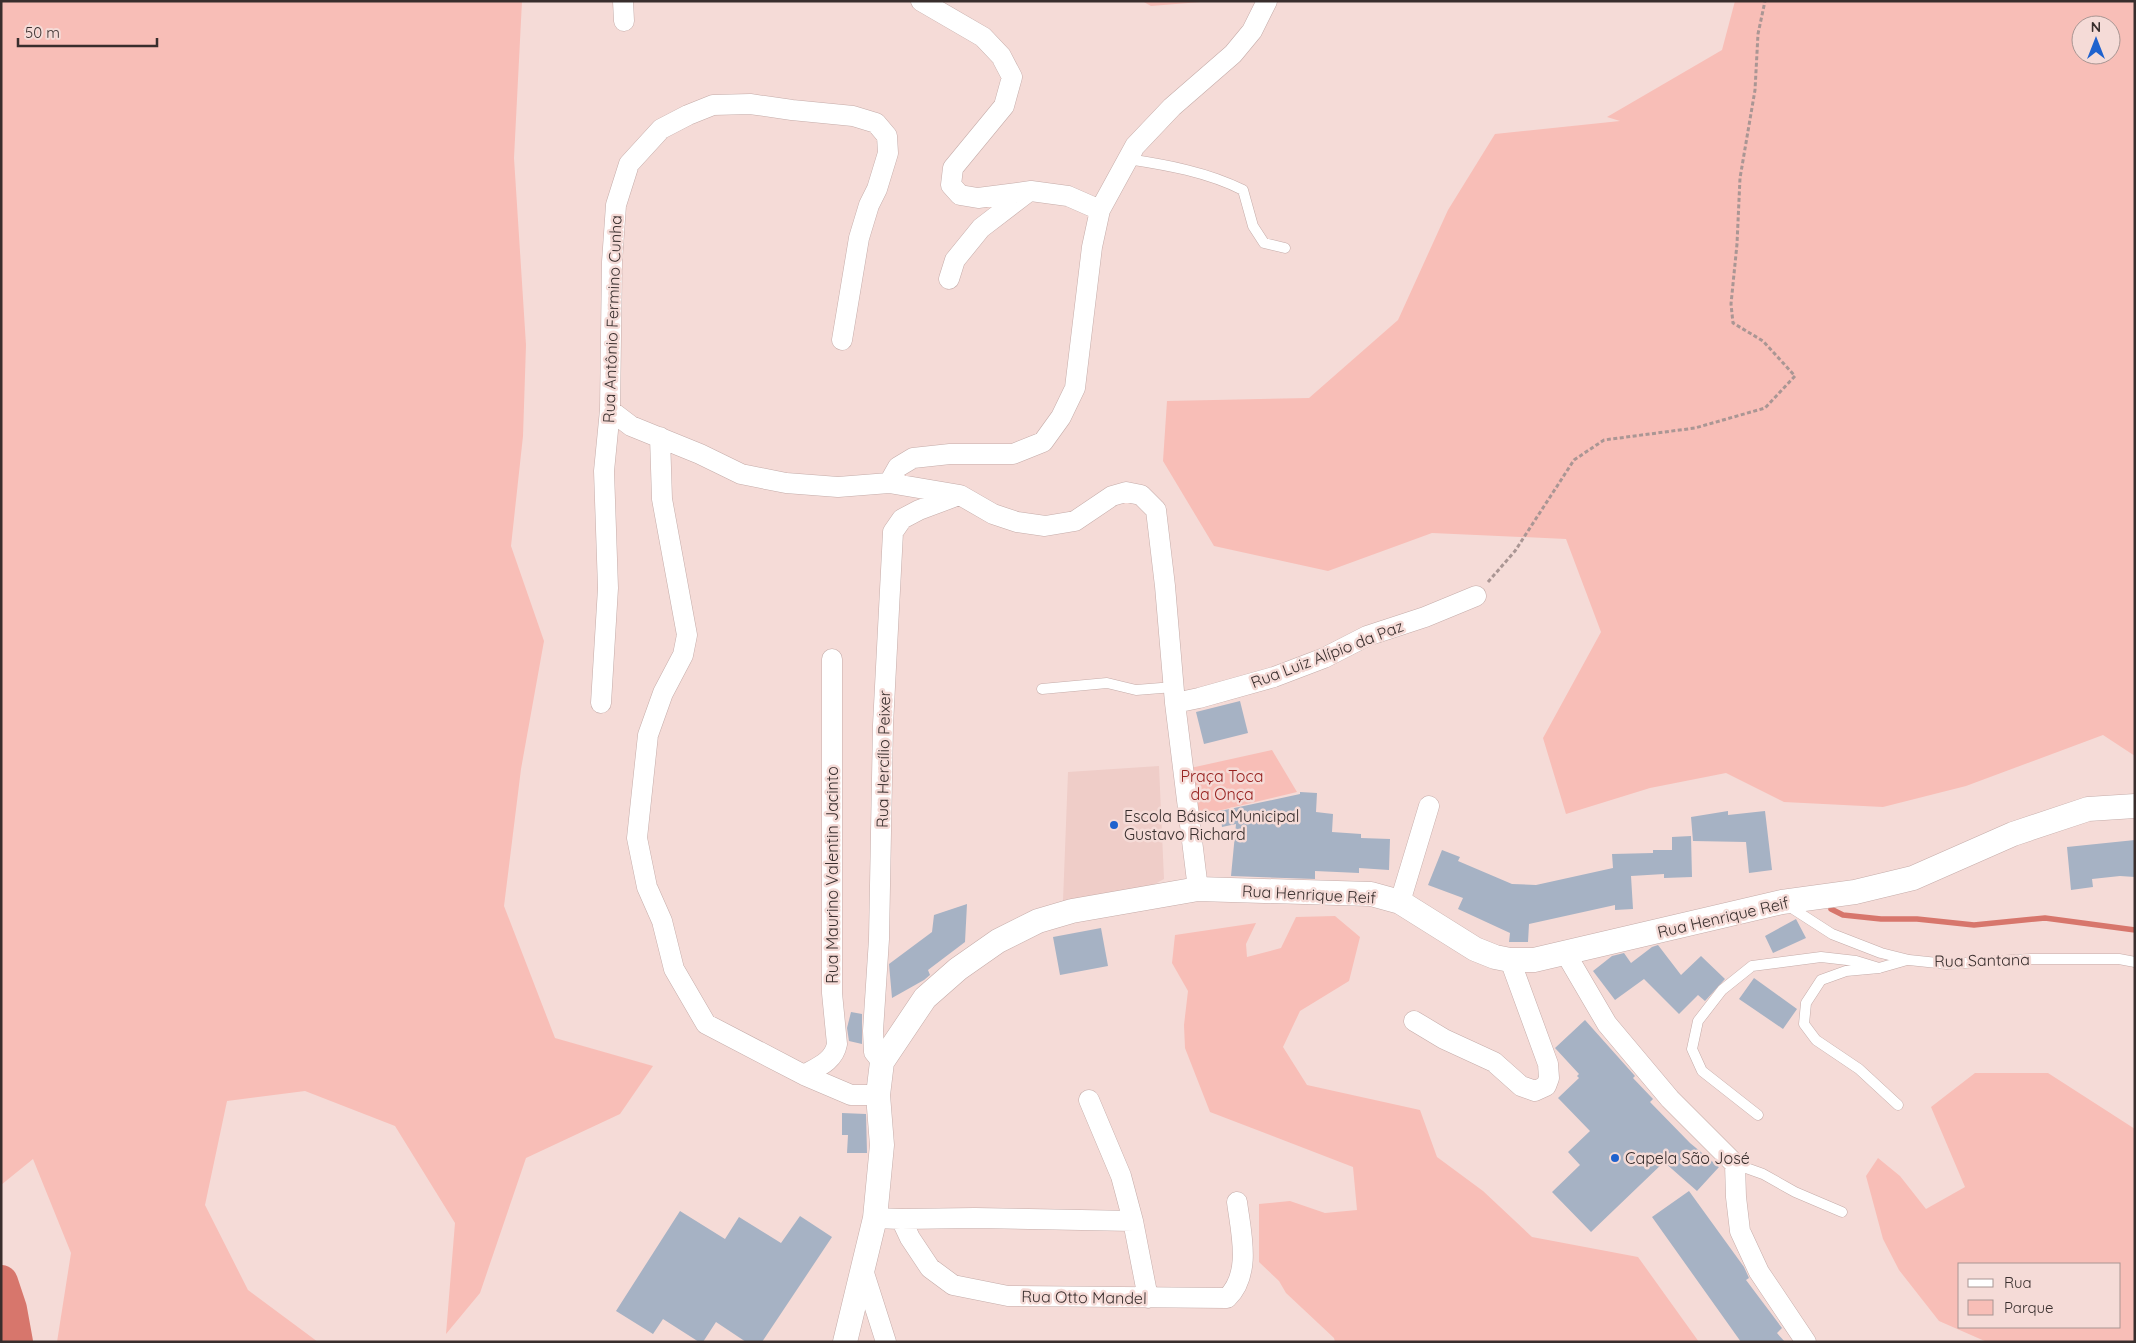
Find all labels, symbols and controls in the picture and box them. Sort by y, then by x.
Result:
scale bar [18,15,156,47]
north arrow [2071,15,2121,65]
text: N [2091,18,2101,36]
text: 50 m [25,23,60,42]
street label: Rua Antônio Fermino Cunha [598,215,626,423]
street label: Rua Luiz Alípio da Paz [1248,616,1406,692]
street label: Rua Hercílio Peixer [872,690,894,828]
street label: Rua Maurino Valentin Jacinto [822,766,842,984]
park label: Praça Toca da Onça [1181,766,1263,804]
place label: Escola Básica Municipal Gustavo Richard [1124,806,1299,844]
marker: Escola Básica Municipal Gustavo Richard [1108,819,1120,831]
street label: Rua Henrique Reif [1241,881,1377,908]
street label: Rua Henrique Reif [1655,892,1791,942]
street label: Rua Santana [1934,949,2030,971]
place label: Capela São José [1625,1148,1750,1168]
marker: Capela São José [1609,1152,1621,1164]
legend [1958,1263,2121,1328]
text: Rua [2004,1273,2032,1292]
street label: Rua Otto Mandel [1021,1286,1147,1308]
text: Parque [2004,1298,2054,1317]

